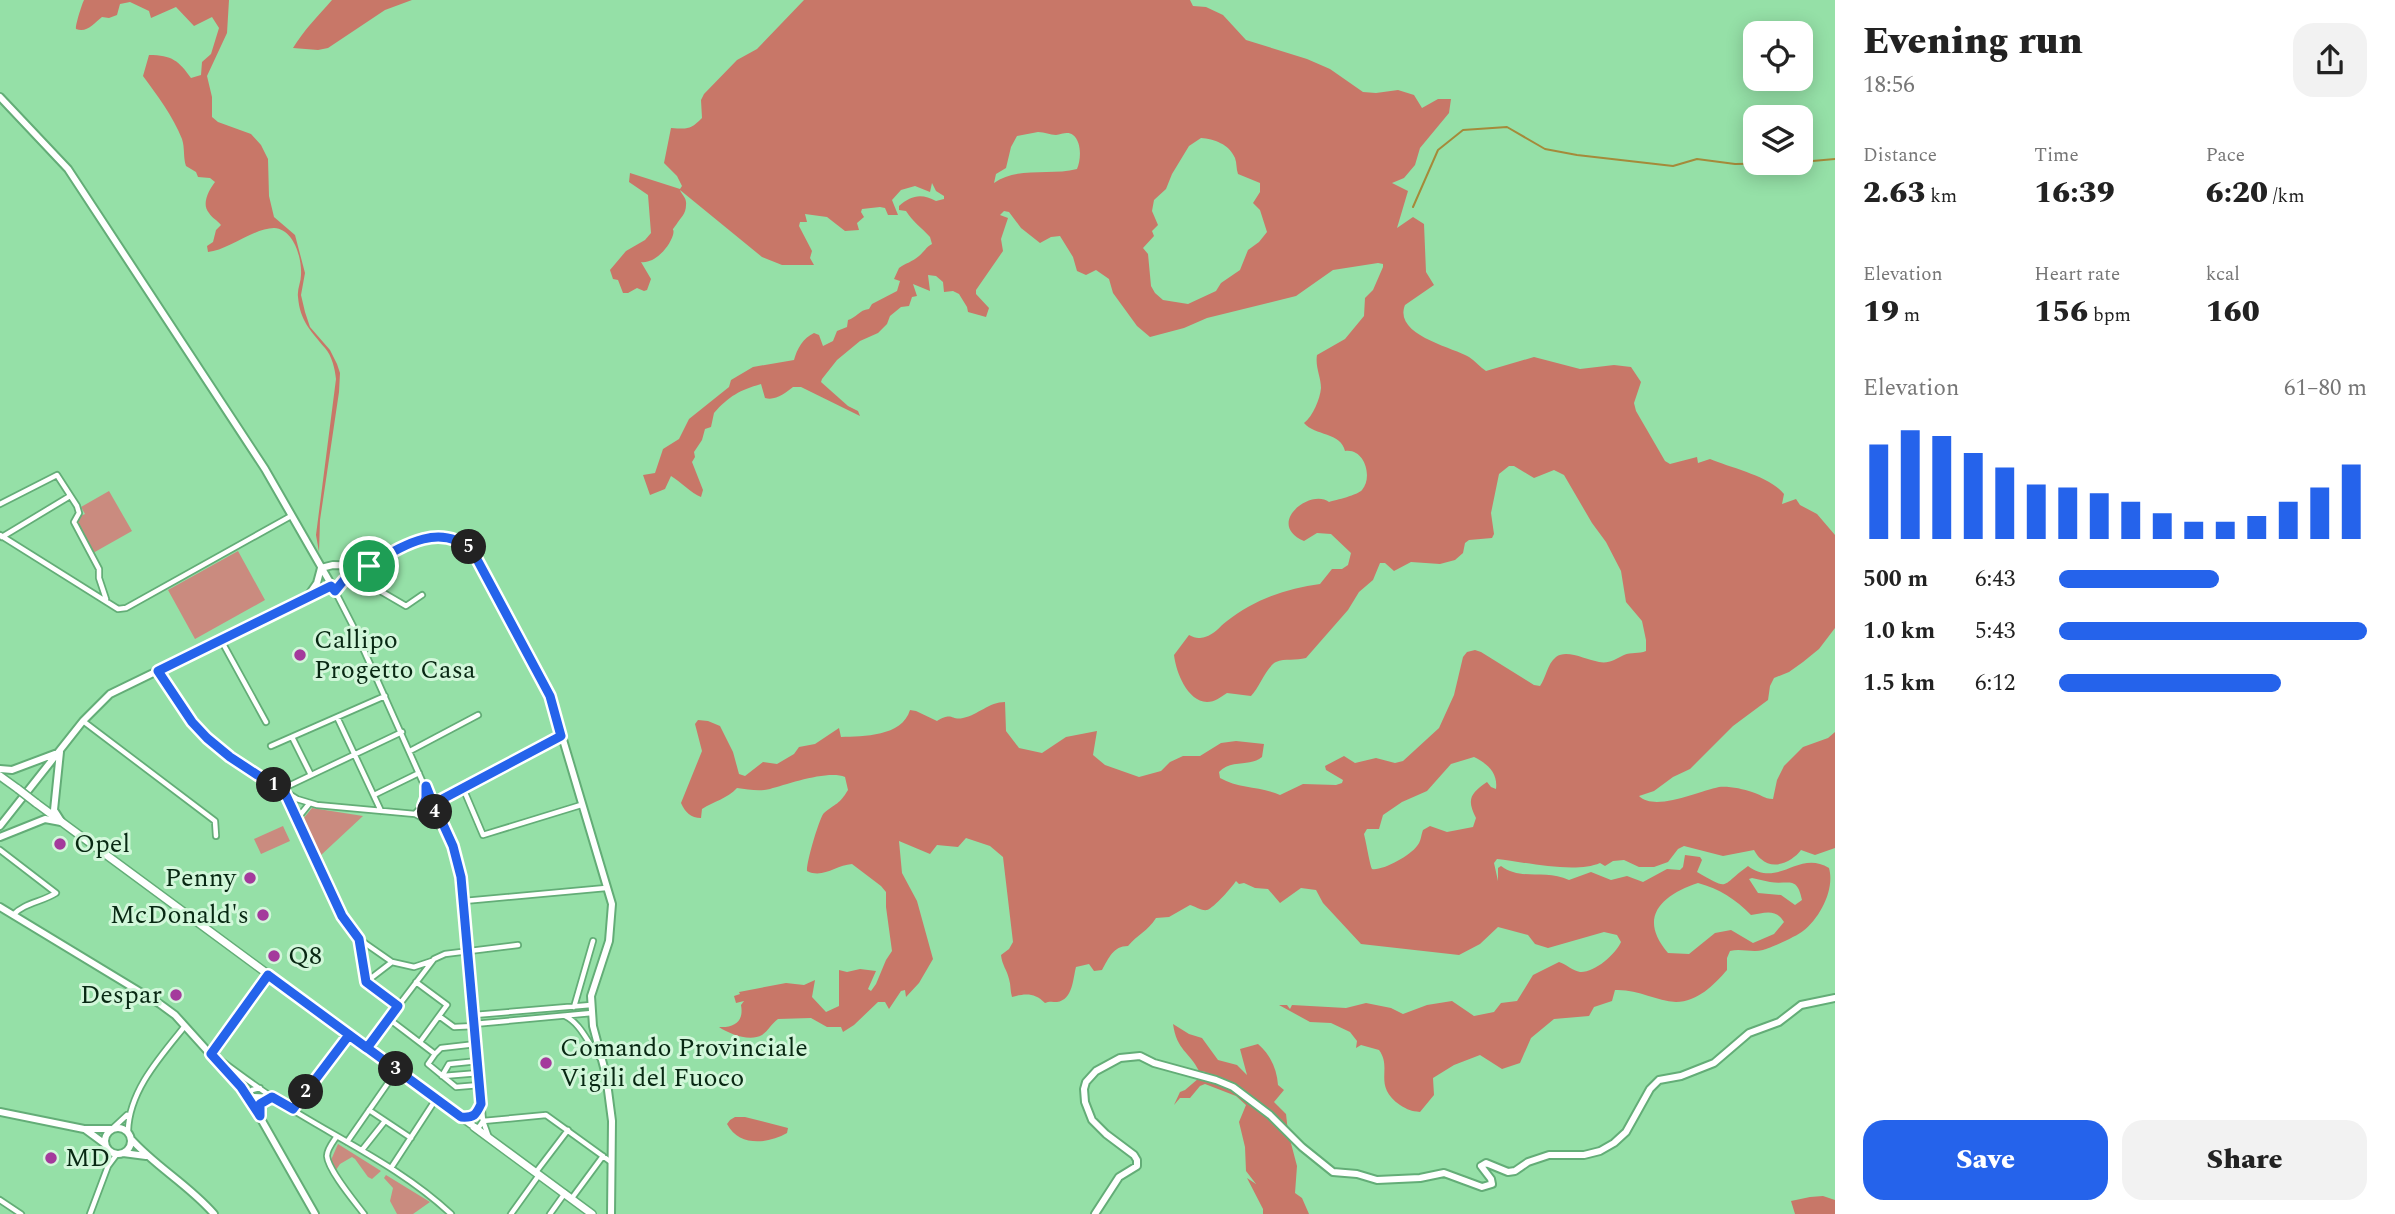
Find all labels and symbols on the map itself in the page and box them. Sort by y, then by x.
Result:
pin: 5 [452,530,486,564]
pin [339,536,399,596]
place label: Callipo Progetto Casa [314,620,476,690]
marker: Callipo Progetto Casa [292,647,308,663]
pin: 1 [256,768,292,802]
pin: 4 [418,794,452,830]
place label: Opel [74,824,130,864]
marker: Opel [52,836,68,852]
place label: Penny [165,858,238,898]
marker: Penny [242,870,258,886]
place label: McDonald's [110,895,249,935]
marker: McDonald's [255,907,271,923]
place label: Q8 [288,936,322,976]
marker: Q8 [266,948,282,964]
place label: Despar [80,975,162,1015]
marker: Despar [168,987,184,1003]
place label: Comando Provinciale Vigili del Fuoco [560,1028,808,1098]
pin: 3 [378,1052,414,1086]
marker: Comando Provinciale Vigili del Fuoco [538,1055,554,1071]
pin: 2 [288,1074,324,1110]
place label: MD [65,1138,110,1178]
marker: MD [43,1150,59,1166]

